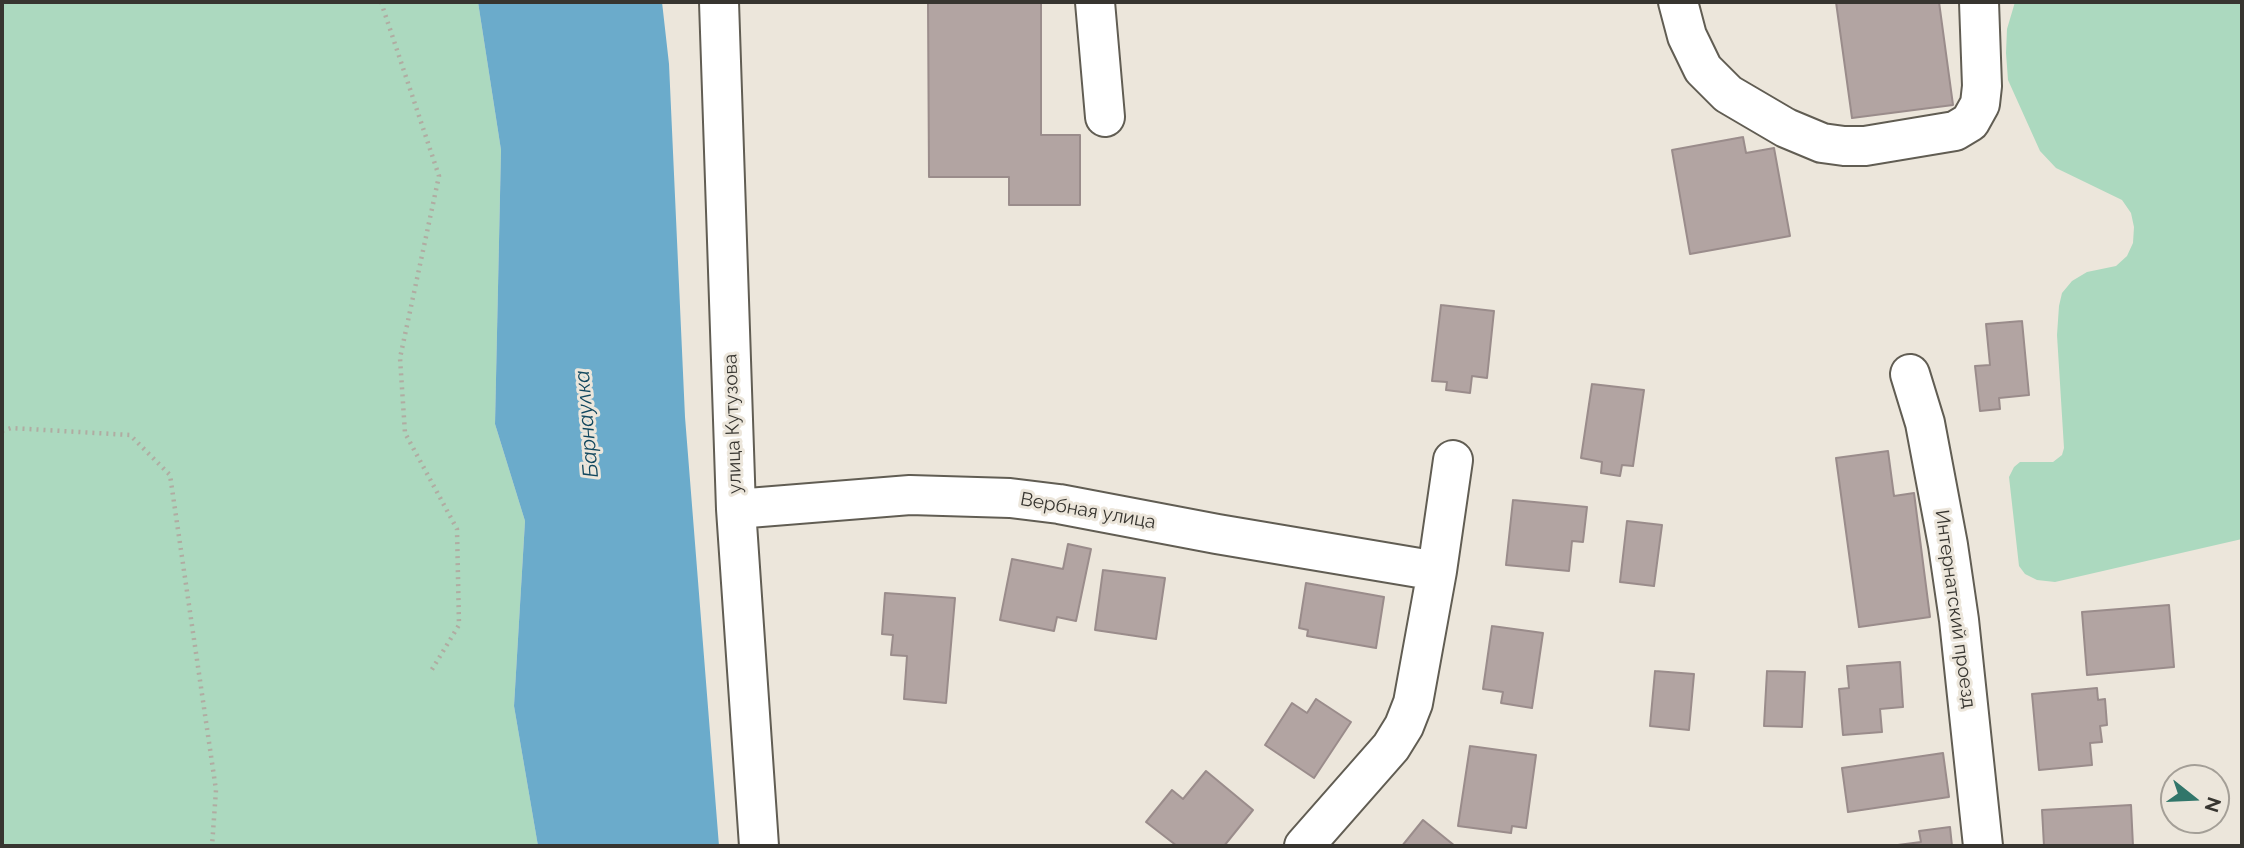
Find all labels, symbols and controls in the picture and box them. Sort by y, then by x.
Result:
street label: улица Кутузова [719,354,747,494]
water label: Барнаулка [570,369,604,479]
street label: Вербная улица [1019,488,1157,534]
street label: Интернатский проезд [1930,508,1980,710]
north arrow [2160,764,2230,834]
text: N [2200,795,2226,815]

